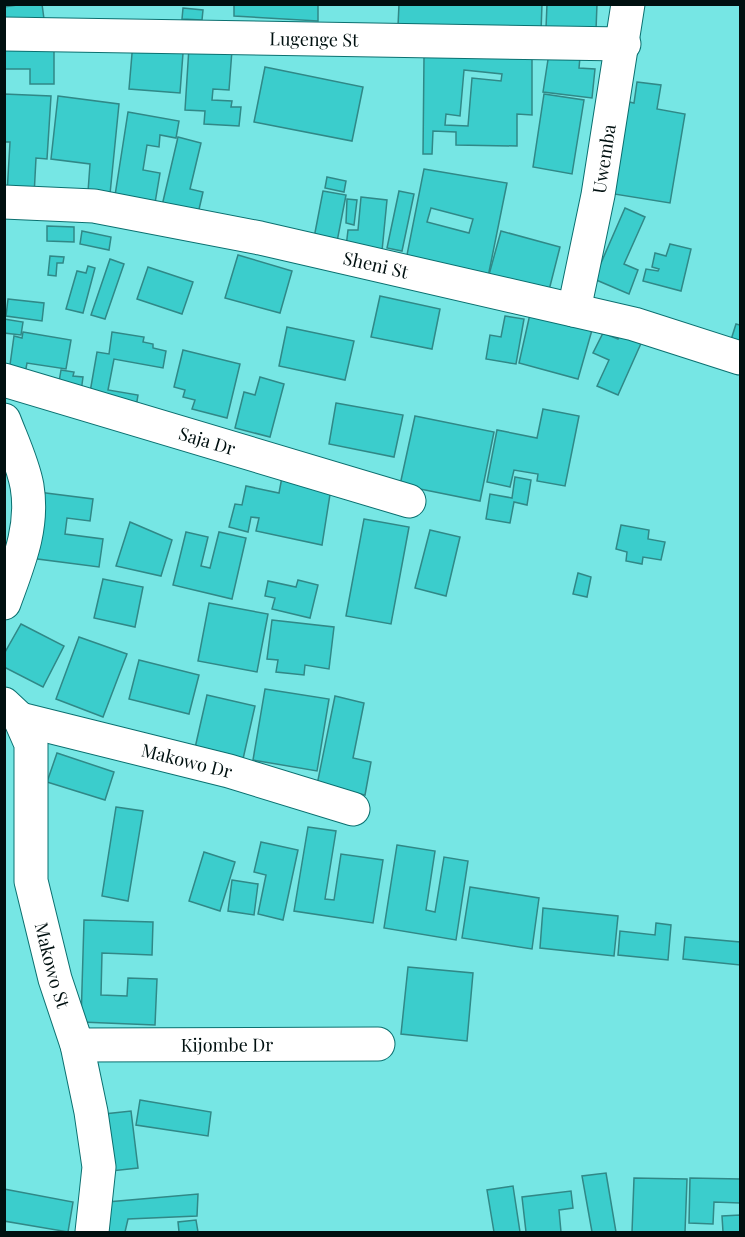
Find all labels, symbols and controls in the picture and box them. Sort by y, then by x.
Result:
street label: Lugenge St [269,26,359,52]
street label: Uwemba [586,122,621,195]
street label: Sheni St [341,246,411,284]
street label: Saja Dr [176,421,238,460]
street label: Makowo Dr [139,738,235,783]
street label: Makowo St [30,920,76,1012]
street label: Kijombe Dr [181,1032,273,1057]

